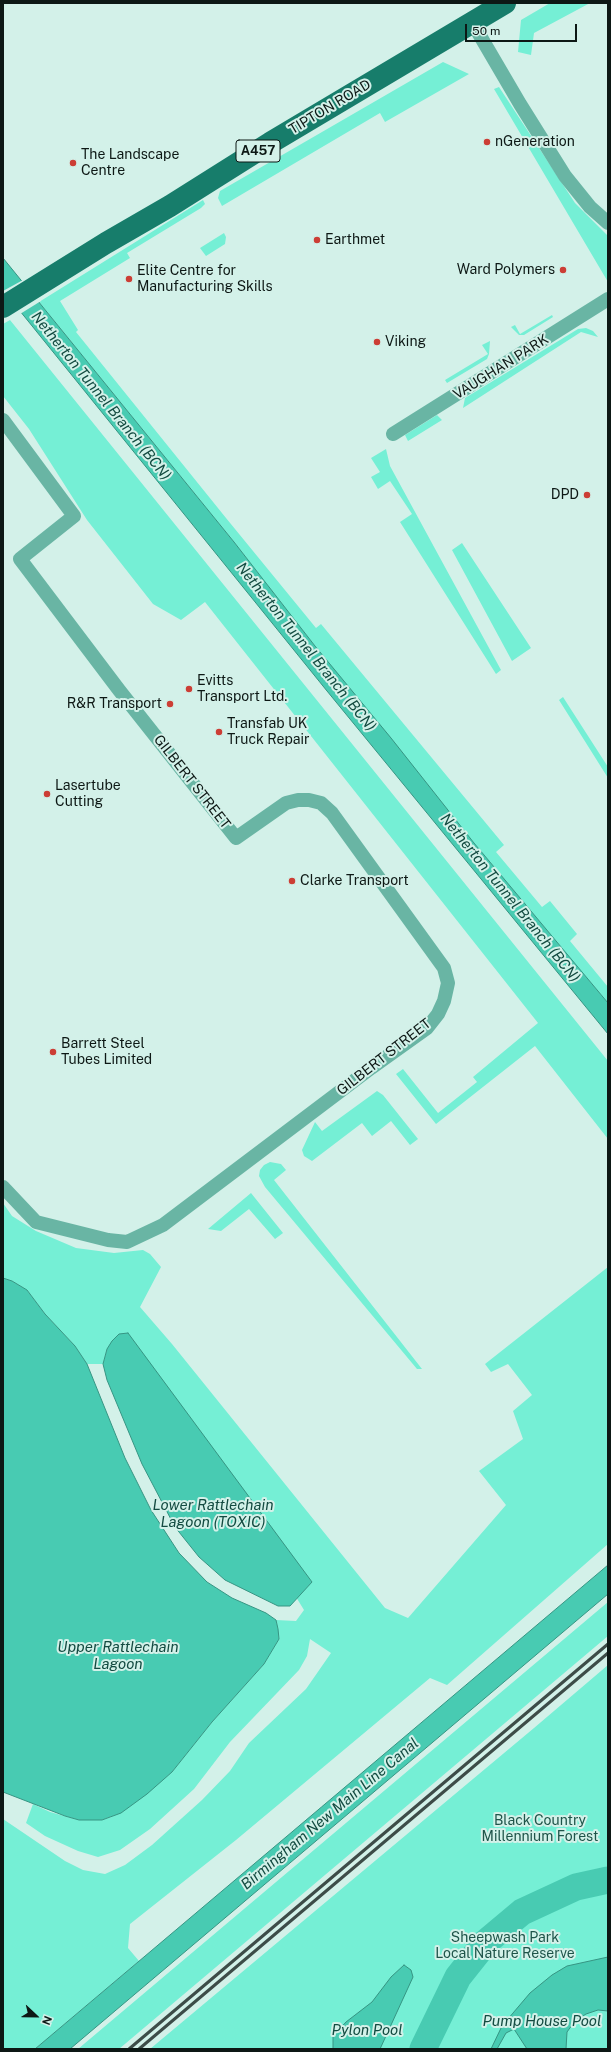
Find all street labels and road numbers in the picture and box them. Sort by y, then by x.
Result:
street label: TIPTON ROAD [286,76,374,138]
road number: A457 [236,140,280,162]
street label: VAUGHAN PARK [450,331,552,403]
street label: GILBERT STREET [150,732,234,832]
street label: GILBERT STREET [334,1015,434,1099]

